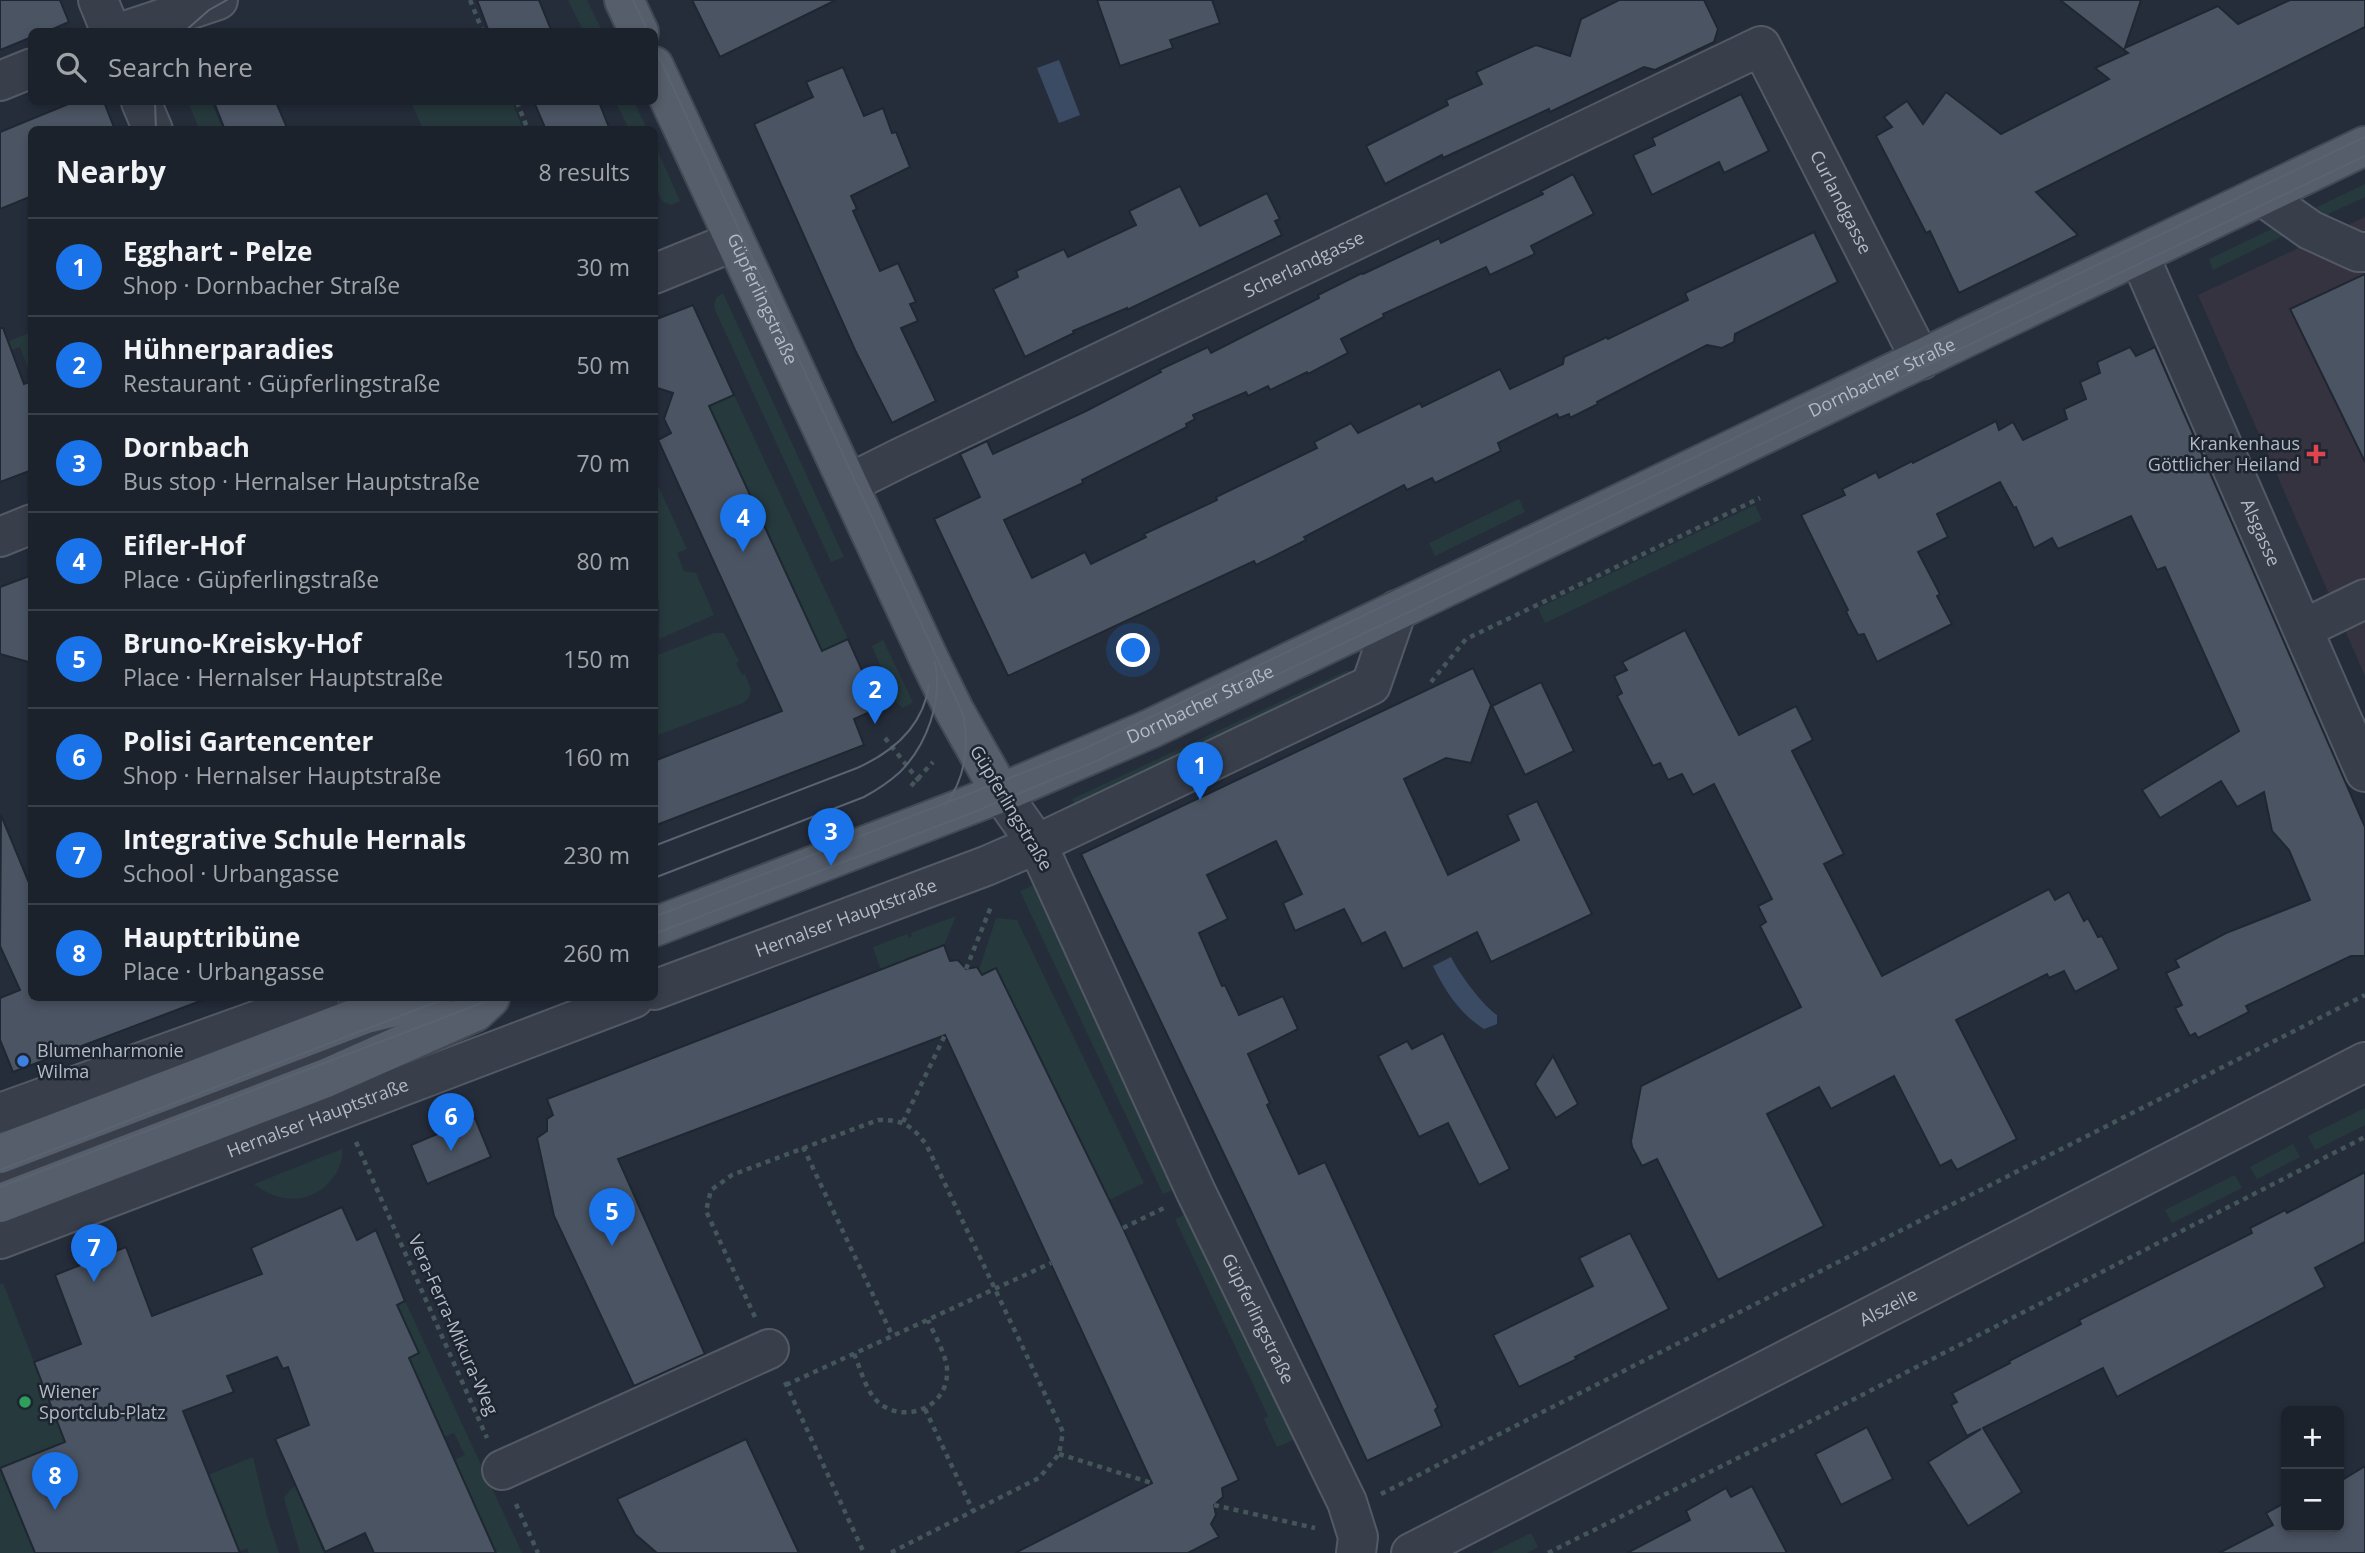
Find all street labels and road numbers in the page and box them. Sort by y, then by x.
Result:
street label: Curlandgasse [1805,146,1878,258]
street label: Scherlandgasse [1239,225,1368,303]
street label: Güpferlingstraße [722,229,804,368]
street label: Dornbacher Straße [1804,331,1959,422]
street label: Alsgasse [2236,495,2287,570]
street label: Dornbacher Straße [1123,658,1277,749]
street label: Güpferlingstraße [965,740,1059,875]
street label: Hernalser Hauptstraße [751,872,940,962]
street label: Hernalser Hauptstraße [223,1072,412,1163]
street label: Vera-Ferra-Mikura-Weg [403,1231,505,1419]
street label: Güpferlingstraße [1217,1249,1301,1388]
street label: Alszeile [1855,1281,1921,1331]

